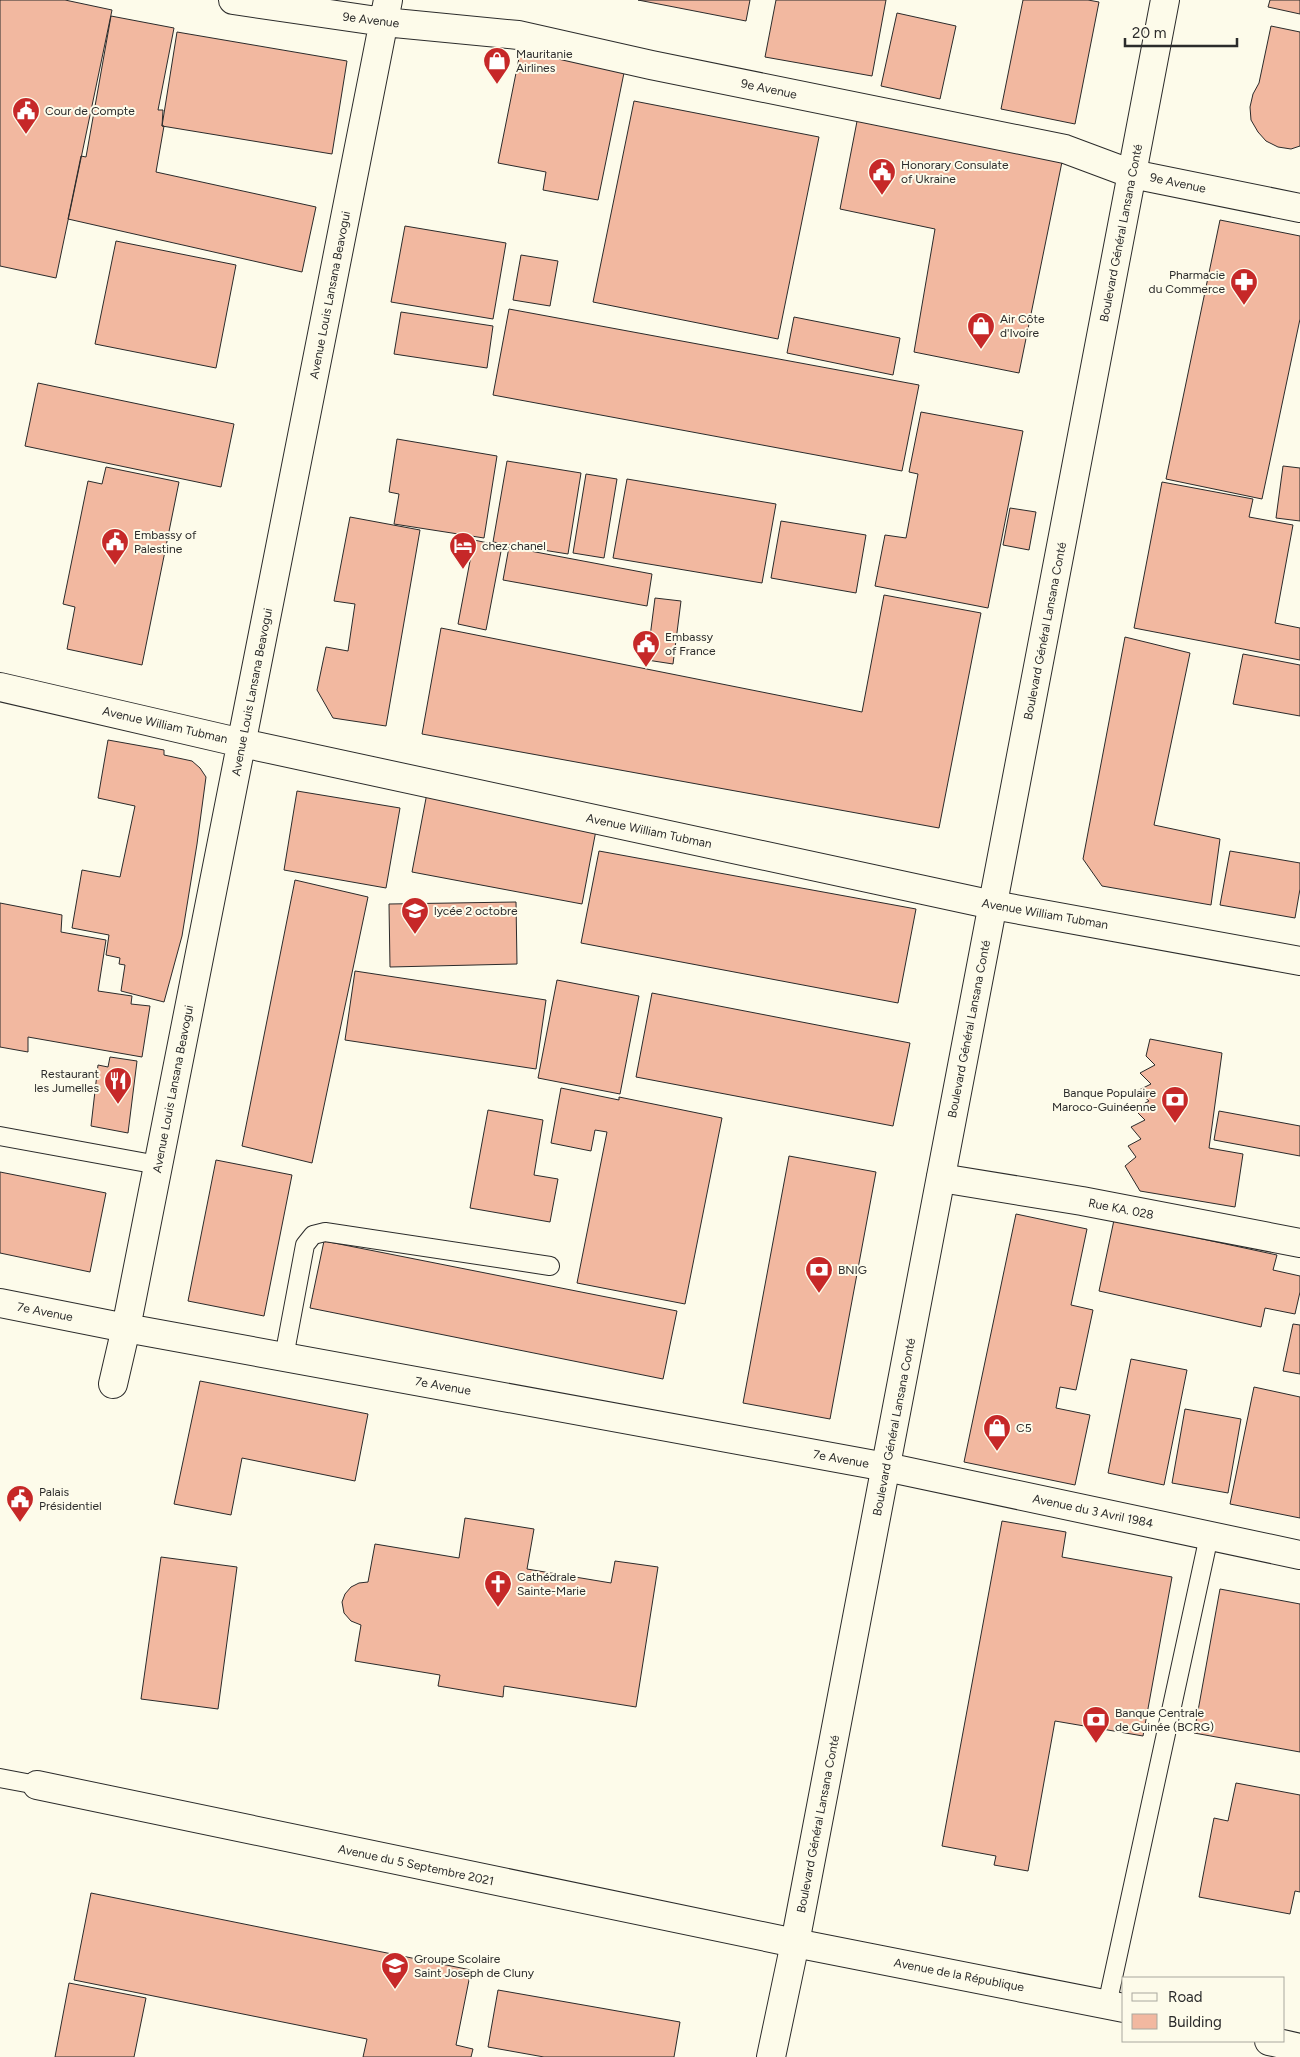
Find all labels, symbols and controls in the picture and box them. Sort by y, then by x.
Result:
street label: 9e Avenue [342,10,401,30]
scale bar [1125,15,1238,47]
text: 20 m [1132,24,1166,42]
shop icon: Mauritanie Airlines [482,46,512,85]
place label: Mauritanie Airlines [516,47,573,75]
street label: 9e Avenue [740,76,799,102]
public building icon: Cour de Compte [11,96,41,135]
place label: Cour de Compte [45,104,135,118]
street label: Boulevard Général Lansana Conté [1097,142,1145,323]
public building icon: Honorary Consulate of Ukraine [867,157,897,196]
place label: Honorary Consulate of Ukraine [901,158,1009,186]
street label: 9e Avenue [1149,170,1208,196]
street label: Avenue Louis Lansana Beavogui [307,210,353,380]
pharmacy icon: Pharmacie du Commerce [1229,267,1259,306]
place label: Pharmacie du Commerce [1149,268,1225,296]
shop icon: Air Côte d'Ivoire [966,311,996,350]
place label: Air Côte d'Ivoire [1000,312,1045,340]
public building icon: Embassy of Palestine [100,527,130,566]
place label: Embassy of Palestine [134,528,197,556]
hotel icon: chez chanel [448,531,478,570]
place label: chez chanel [482,539,546,553]
street label: Boulevard Général Lansana Conté [1021,540,1069,721]
street label: Avenue Louis Lansana Beavogui [229,607,275,777]
public building icon: Embassy of France [631,629,661,668]
place label: Embassy of France [665,630,716,658]
street label: Avenue William Tubman [101,704,229,746]
street label: Avenue William Tubman [585,811,713,851]
school or university icon: lycée 2 octobre [400,896,430,935]
street label: Avenue William Tubman [981,896,1110,932]
place label: lycée 2 octobre [434,904,518,918]
street label: Boulevard Général Lansana Conté [945,938,993,1119]
street label: Avenue Louis Lansana Beavogui [150,1004,196,1174]
restaurant icon: Restaurant les Jumelles [103,1066,133,1105]
place label: Restaurant les Jumelles [34,1067,99,1095]
bank icon: Banque Populaire Maroco-Guinéenne [1160,1085,1190,1124]
place label: Banque Populaire Maroco-Guinéenne [1052,1086,1156,1114]
street label: Rue KA. 028 [1087,1196,1155,1222]
bank icon: BNIG [804,1255,834,1294]
place label: BNIG [838,1263,867,1277]
street label: 7e Avenue [16,1300,75,1324]
street label: Boulevard Général Lansana Conté [870,1336,918,1517]
street label: 7e Avenue [414,1374,472,1398]
shop icon: C5 [982,1413,1012,1452]
place label: C5 [1016,1421,1032,1435]
street label: 7e Avenue [812,1447,870,1471]
public building icon: Palais Présidentiel [5,1484,35,1523]
place label: Palais Présidentiel [39,1485,102,1513]
street label: Avenue du 3 Avril 1984 [1031,1491,1155,1531]
church icon: Cathédrale Sainte-Marie [483,1569,513,1608]
place label: Cathédrale Sainte-Marie [517,1570,586,1598]
bank icon: Banque Centrale de Guinée (BCRG) [1081,1705,1111,1744]
place label: Banque Centrale de Guinée (BCRG) [1115,1706,1214,1734]
street label: Boulevard Général Lansana Conté [794,1733,842,1914]
street label: Avenue du 5 Septembre 2021 [337,1842,495,1888]
school or university icon: Groupe Scolaire Saint Joseph de Cluny [380,1951,410,1990]
place label: Groupe Scolaire Saint Joseph de Cluny [414,1952,535,1980]
street label: Avenue de la République [893,1956,1026,1995]
legend [1122,1977,1285,2042]
text: Road [1168,1988,1203,2006]
text: Building [1168,2013,1222,2031]

